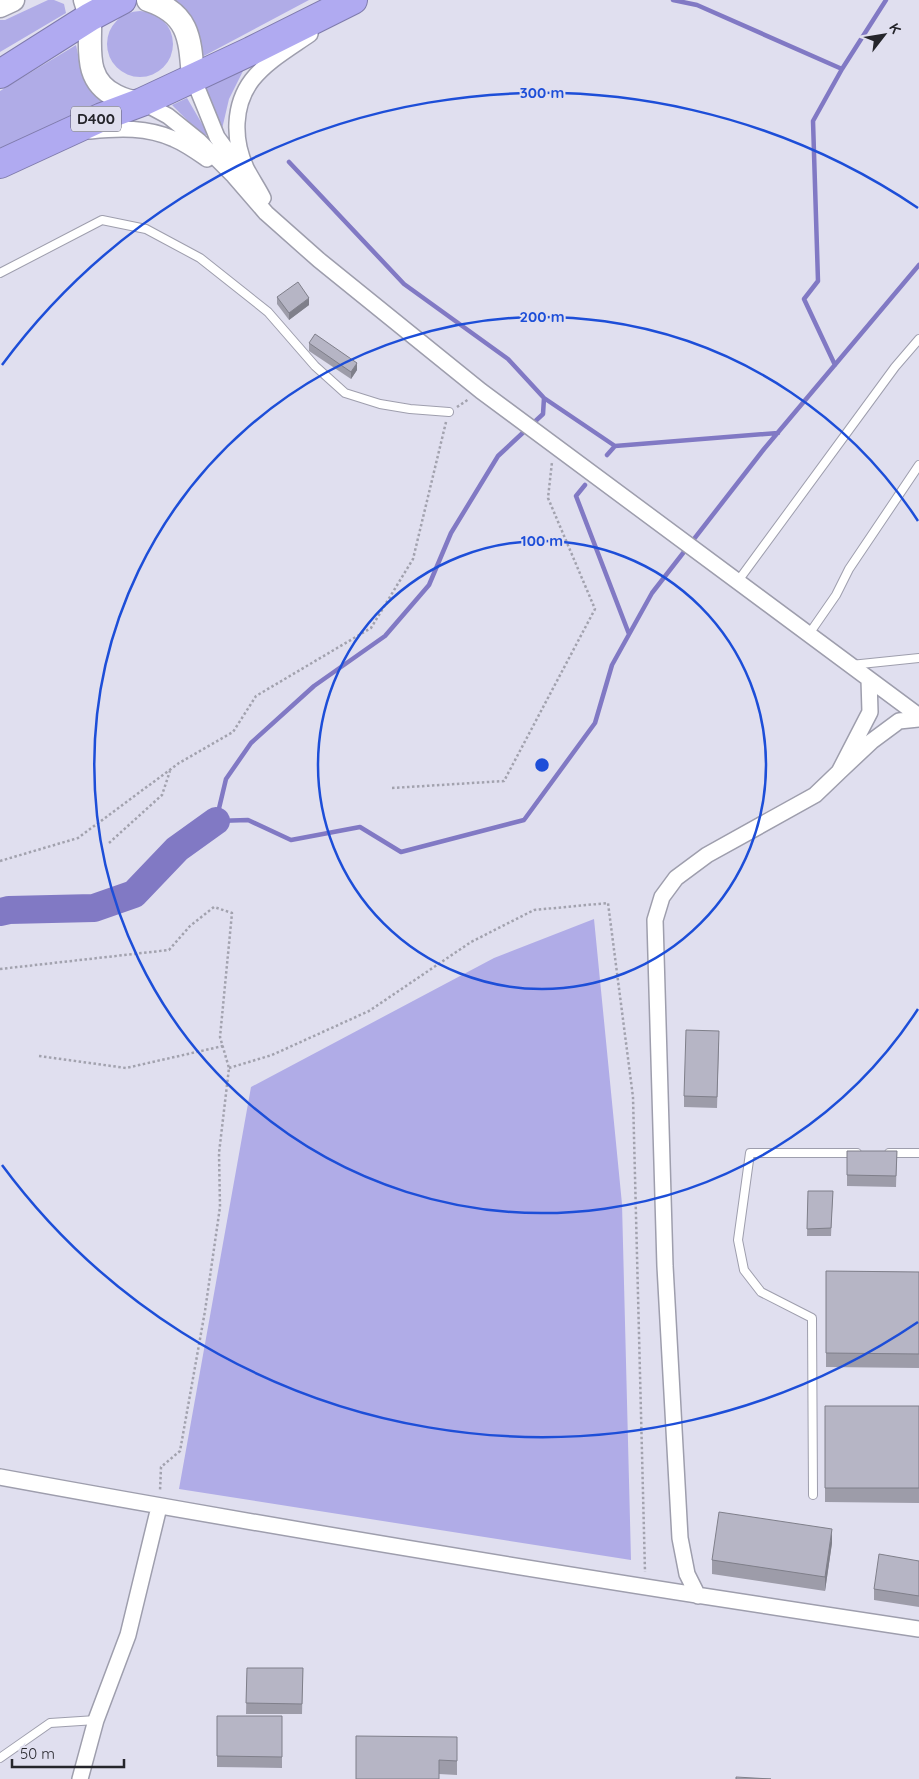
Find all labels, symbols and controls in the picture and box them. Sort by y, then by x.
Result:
north arrow [859,10,909,60]
text: K [885,20,905,37]
text: 300 m [520,83,564,102]
road number: D400 [71,106,121,132]
text: 200 m [520,307,565,326]
text: 100 m [521,531,563,550]
centre of rings [533,756,551,774]
scale bar [12,1736,125,1768]
text: 50 m [20,1744,55,1763]

